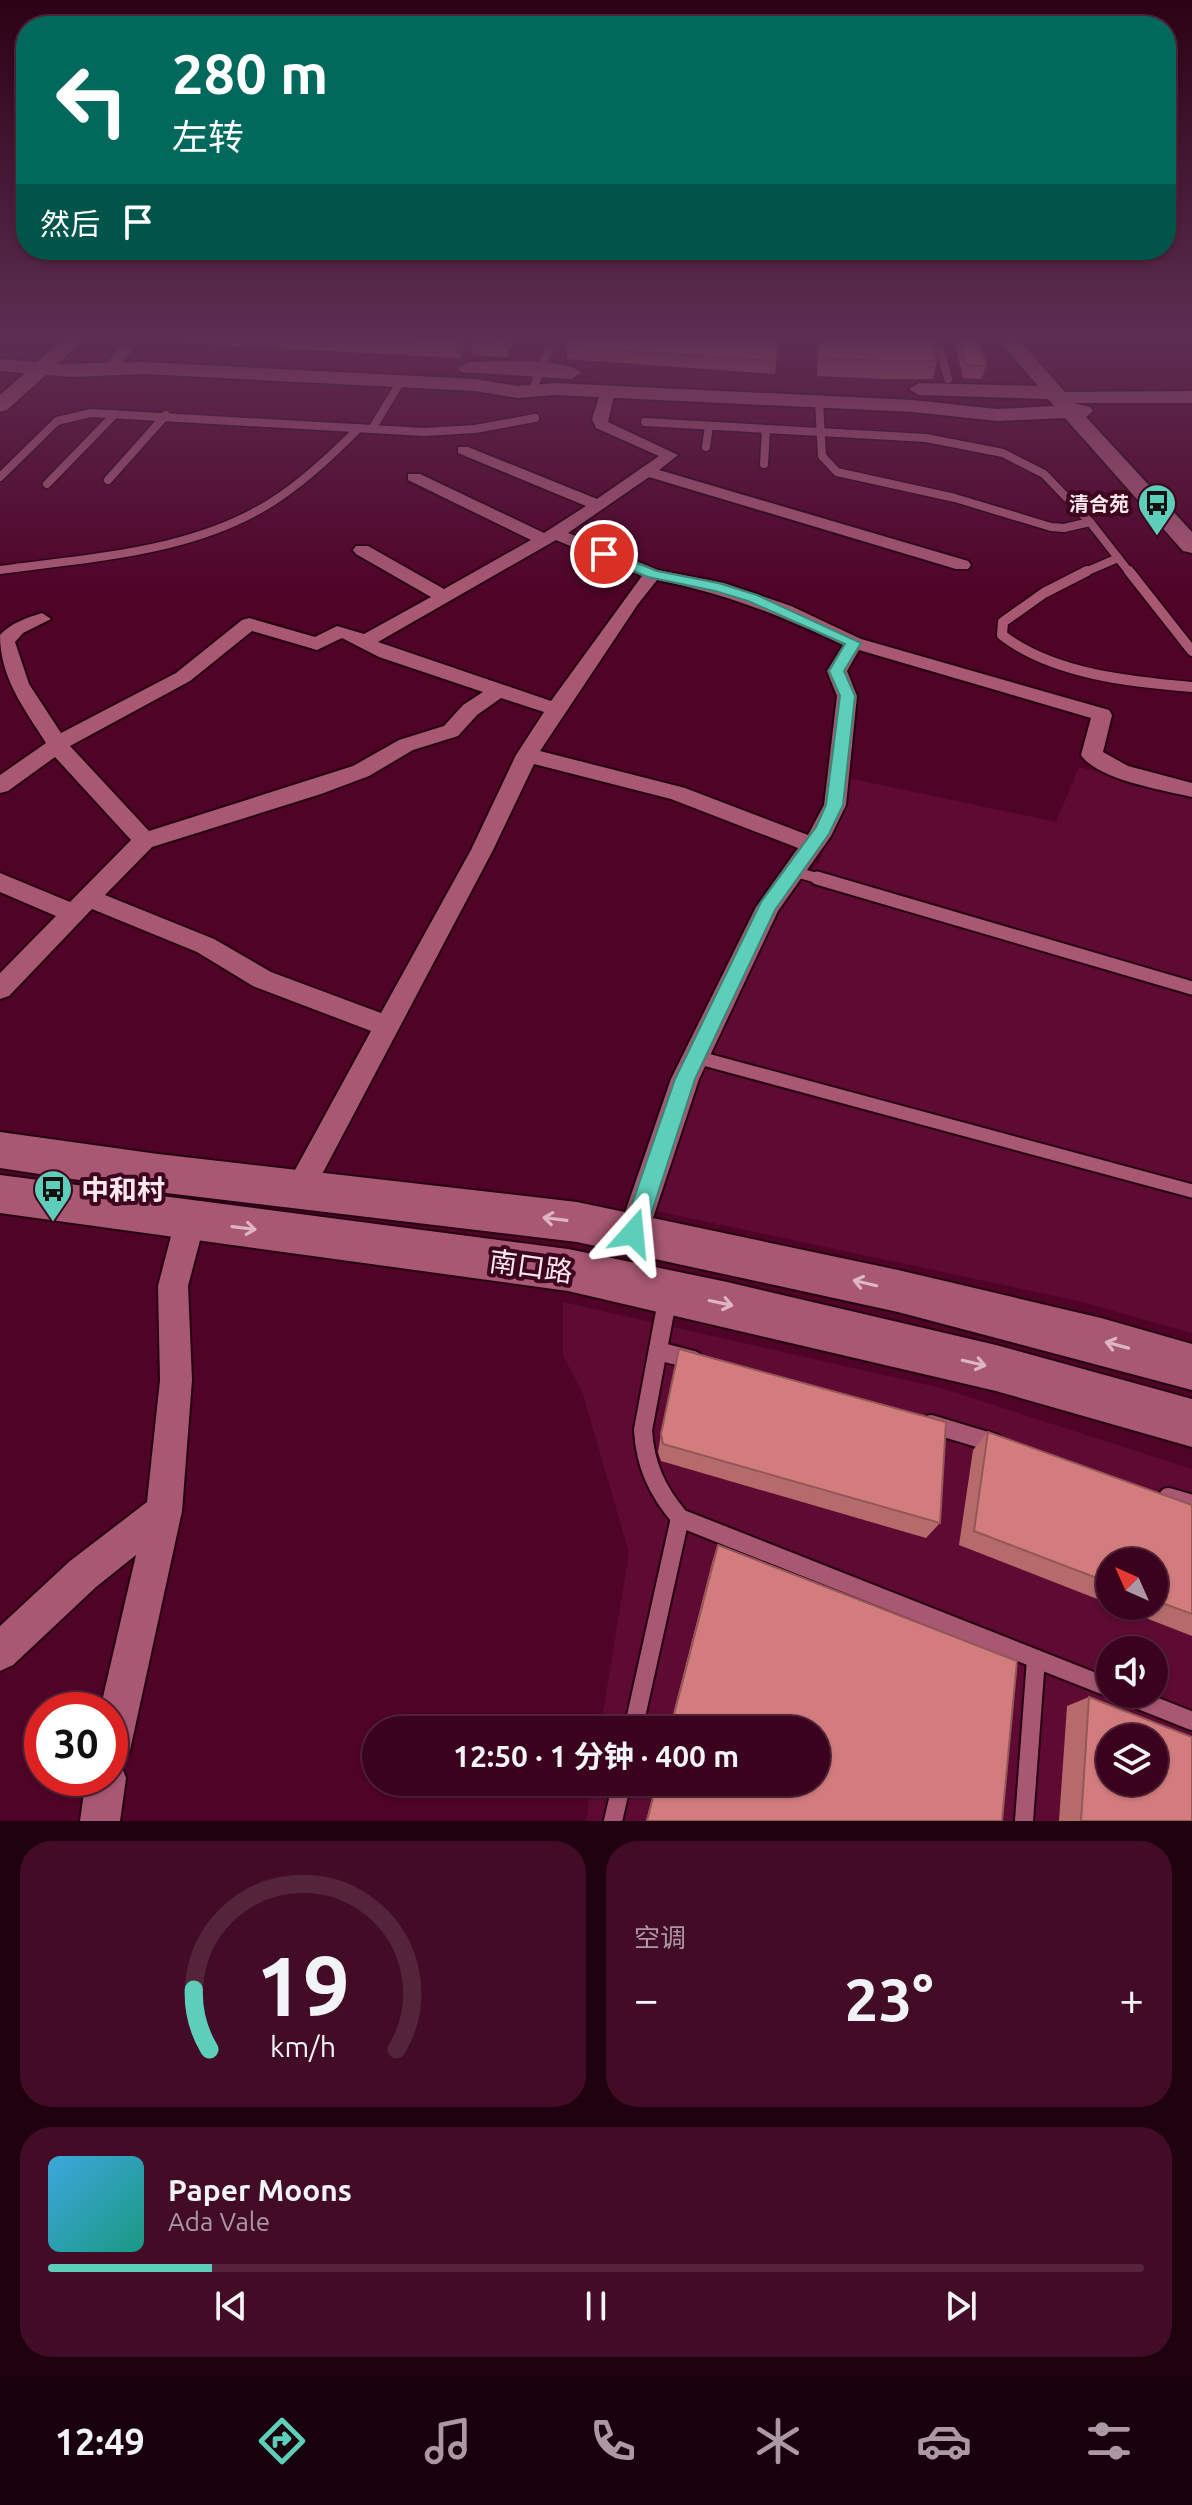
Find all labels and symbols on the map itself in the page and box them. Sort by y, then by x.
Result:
bus stop icon: 清合苑 [1136,482,1178,537]
place label: 清合苑 [1069,492,1129,515]
pin [570,520,638,588]
bus stop icon: 中和村 [32,1168,74,1223]
place label: 中和村 [81,1174,165,1205]
position arrow [591,1191,675,1275]
one-way arrow [542,1212,569,1227]
one-way arrow [230,1221,256,1236]
street label: 南口路 [487,1245,575,1287]
one-way arrow [852,1275,878,1290]
one-way arrow [708,1296,734,1311]
one-way arrow [1105,1337,1131,1352]
one-way arrow [961,1356,987,1371]
north arrow [1096,1548,1168,1620]
speed limit sign: 30 [24,1692,128,1796]

